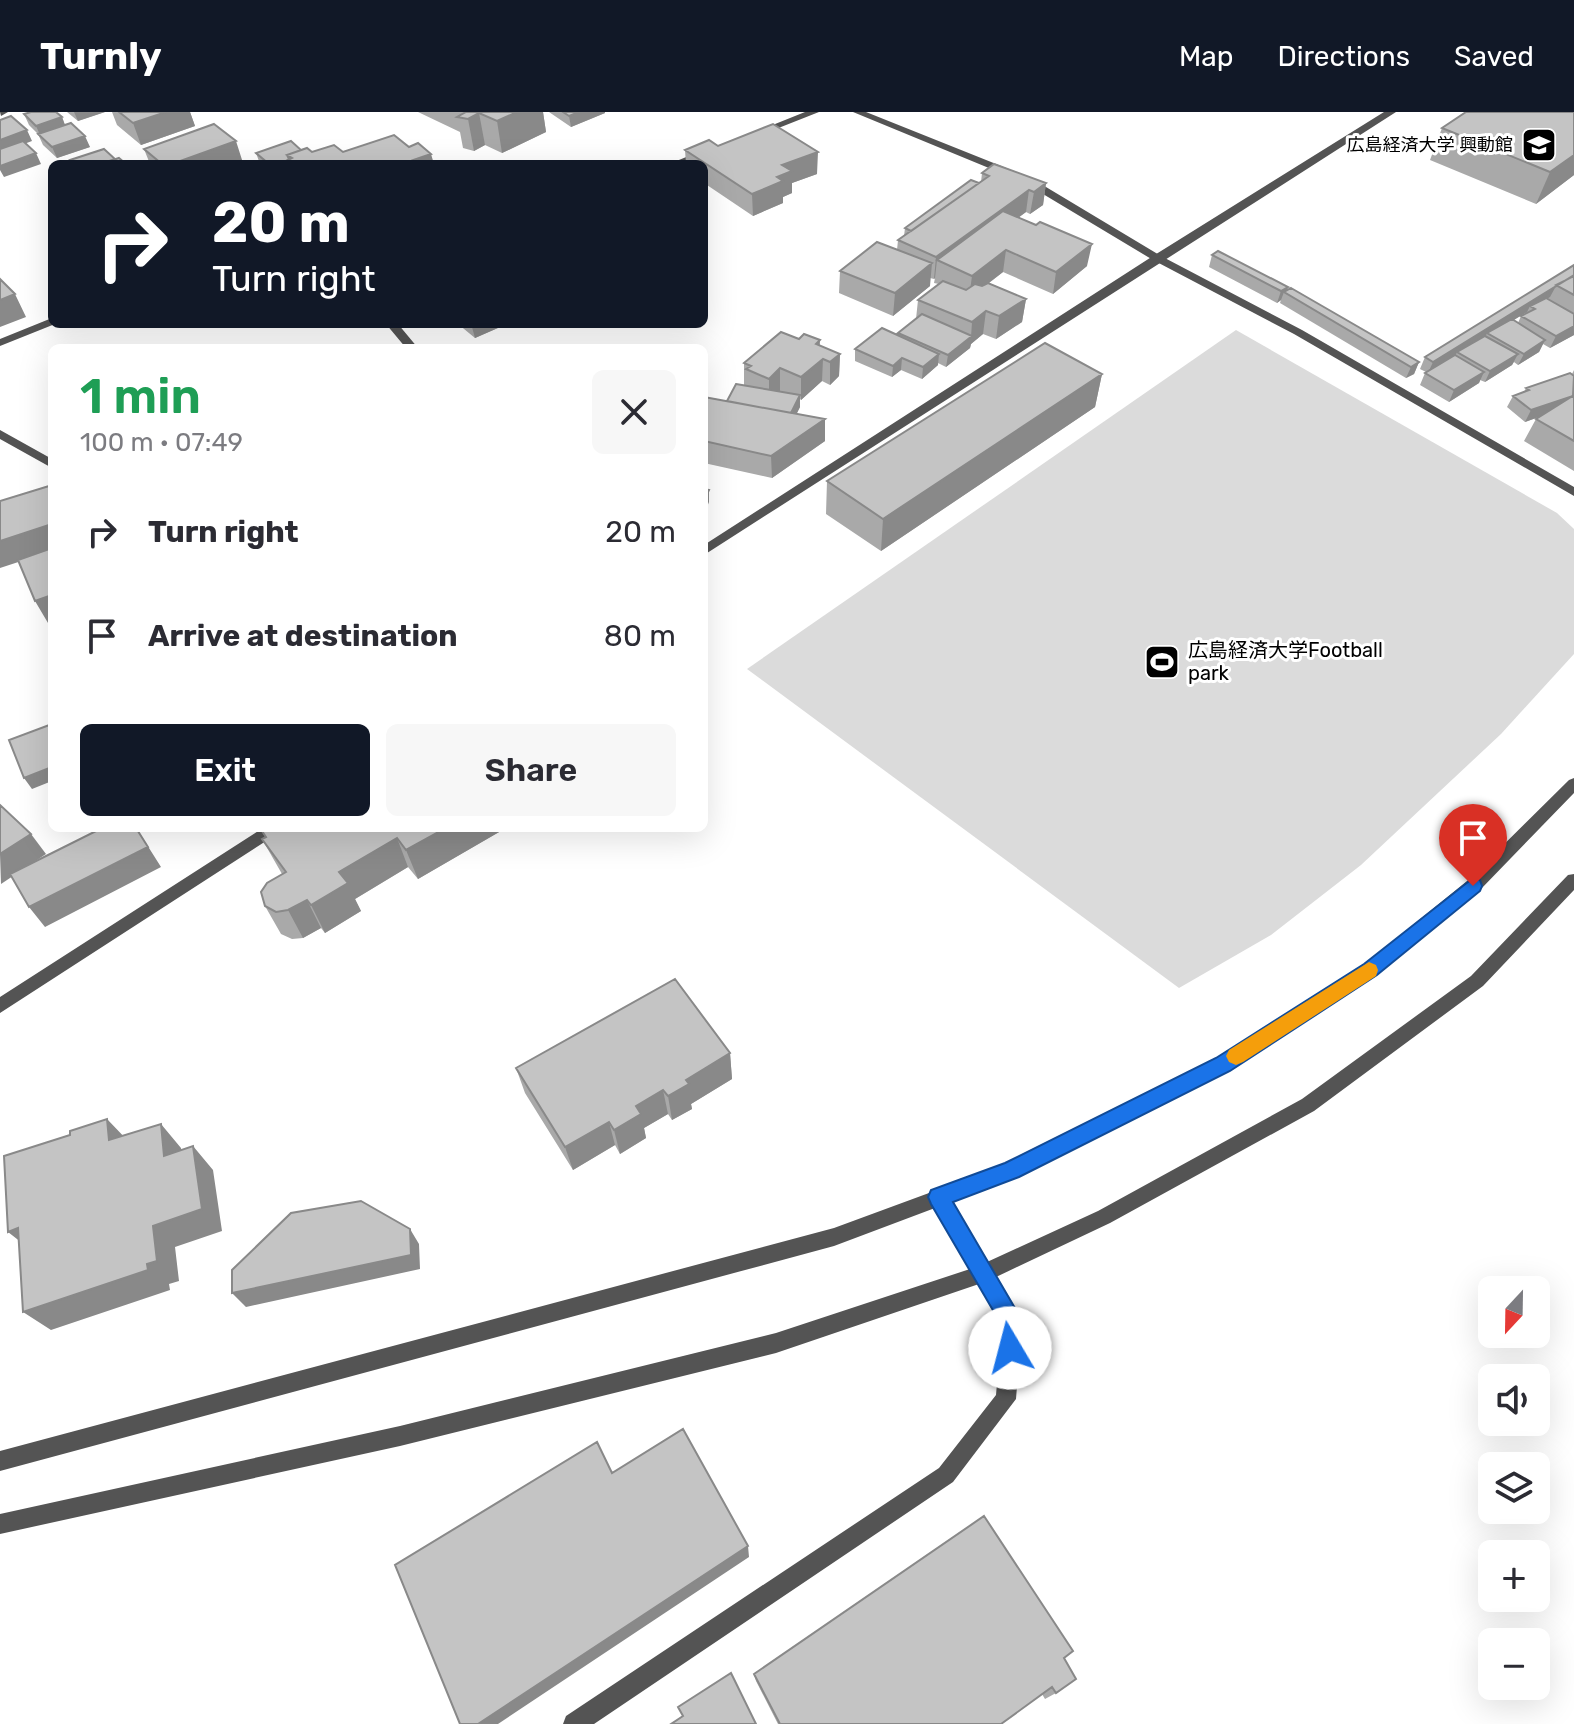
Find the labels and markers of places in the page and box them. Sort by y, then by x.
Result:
school or university icon: 広島経済大学 興動館 [1520,126,1558,164]
place label: 広島経済大学 興動館 [1347,134,1513,156]
place label: 広島経済大学Football park [1188,638,1383,685]
sports icon: 広島経済大学Football park [1143,643,1181,681]
pin [1439,804,1507,886]

